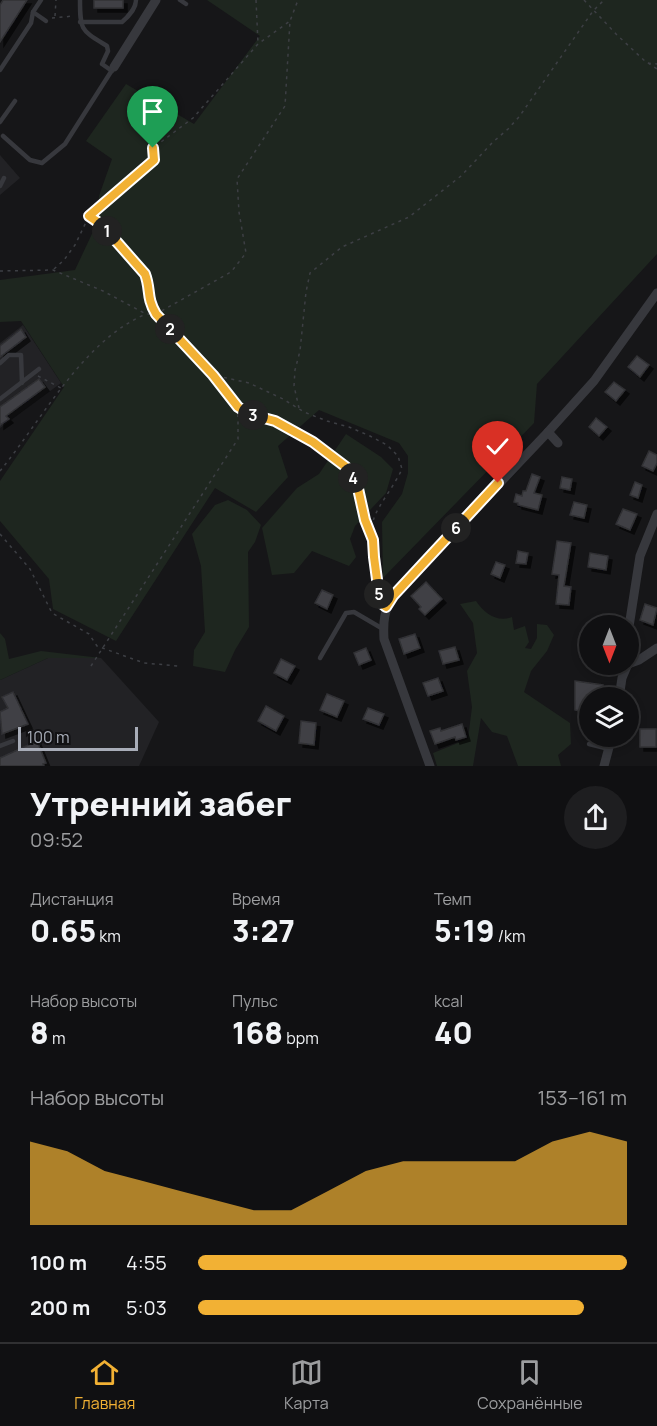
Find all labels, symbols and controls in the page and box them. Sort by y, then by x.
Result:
pin [127,86,178,148]
icon: arrive [136,95,169,128]
pin: 1 [92,216,122,246]
text: 1 [103,220,111,242]
pin: 2 [155,314,185,344]
text: 2 [165,318,175,340]
pin: 3 [238,400,268,430]
text: 3 [248,404,258,426]
pin [472,421,523,483]
icon: check [481,430,514,463]
pin: 4 [338,463,368,493]
text: 4 [348,467,358,489]
pin: 6 [441,513,471,543]
text: 6 [451,517,461,539]
pin: 5 [364,579,394,609]
text: 5 [374,583,384,605]
north arrow [579,615,639,675]
map controls [579,615,639,747]
button: layers [579,687,639,747]
scale bar [18,724,138,752]
text: 100 m [27,726,70,748]
text: Утренний забег [30,781,292,826]
button: share [564,786,627,849]
text: 09:52 [30,826,83,853]
text: Дистанция [30,888,114,910]
text: Время [232,888,280,910]
text: Темп [434,888,472,910]
text: 0.65 [30,910,96,951]
text: 3:27 [232,910,295,951]
text: 5:19 [434,910,495,951]
text: km [96,925,121,947]
text: /km [495,925,526,947]
text: Набор высоты [30,990,137,1012]
text: Пульс [232,990,278,1012]
text: kcal [434,990,463,1012]
text: 8 [30,1012,49,1053]
text: 168 [232,1012,283,1053]
text: 40 [434,1012,473,1053]
text: m [49,1027,65,1049]
text: bpm [283,1027,319,1049]
text: Набор высоты [30,1084,164,1111]
text: 153–161 m [538,1084,627,1111]
text: 100 m [30,1249,87,1276]
text: 4:55 [126,1249,167,1276]
text: 200 m [30,1294,90,1321]
text: 5:03 [126,1294,167,1321]
tab: Главная [74,1356,135,1414]
tab: Карта [284,1356,329,1414]
tab: Сохранённые [477,1356,583,1414]

